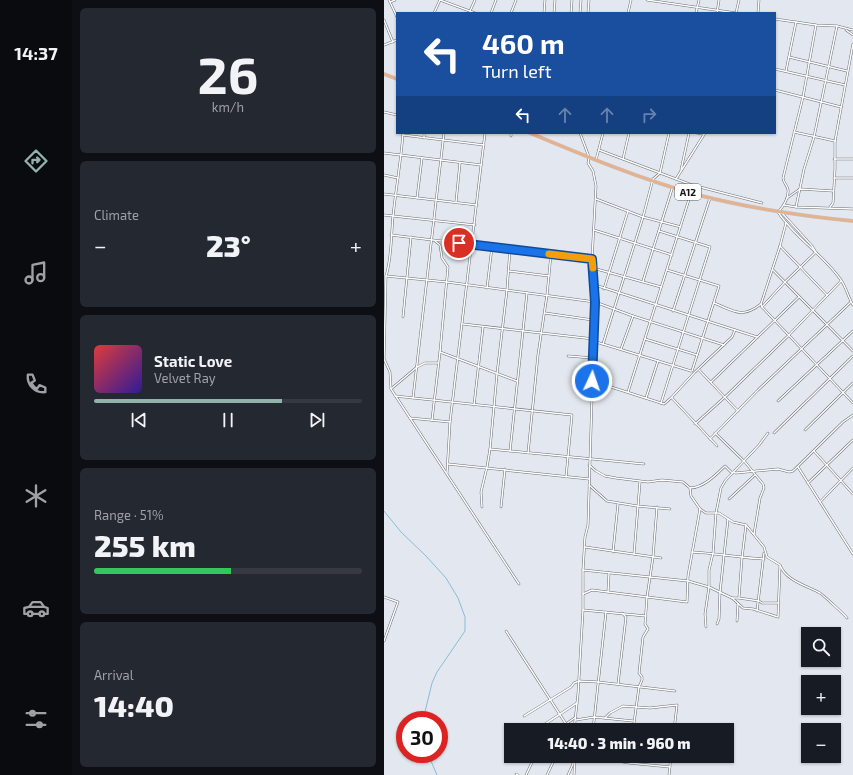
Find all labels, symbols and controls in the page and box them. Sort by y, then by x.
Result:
text: 460 m [482,26,565,60]
icon: left [416,28,468,80]
text: 14:37 [14,42,58,64]
text: 26 [198,42,258,104]
text: Turn left [482,60,552,82]
text: km/h [212,99,244,115]
icon: left [512,104,534,126]
icon: ahead [554,104,576,126]
icon: ahead [596,104,618,126]
icon: right [638,104,660,126]
icon: directions [22,147,50,175]
road number: A12 [675,184,701,200]
text: Climate [94,207,139,223]
pin [442,226,476,260]
text: 23° [206,227,251,263]
text: − [94,232,107,258]
text: + [350,232,362,258]
icon: arrive [448,232,470,254]
icon: music [22,259,50,287]
text: Static Love [154,352,232,370]
position arrow [571,360,613,402]
icon: phone [22,370,50,398]
text: Velvet Ray [154,370,216,386]
icon: previous [128,409,150,431]
icon: pause [217,409,239,431]
icon: next [306,409,328,431]
icon: climate [22,482,50,510]
text: Range · 51% [94,507,164,523]
text: 255 km [94,527,196,563]
icon: car [22,594,50,622]
map controls [801,627,841,763]
button: search [801,627,841,667]
text: Arrival [94,667,134,683]
button: + [801,675,841,715]
text: 14:40 [94,687,174,723]
icon: filters [22,705,50,733]
speed limit sign: 30 [396,711,448,763]
button: − [801,723,841,763]
text: 14:40 · 3 min · 960 m [547,734,691,752]

